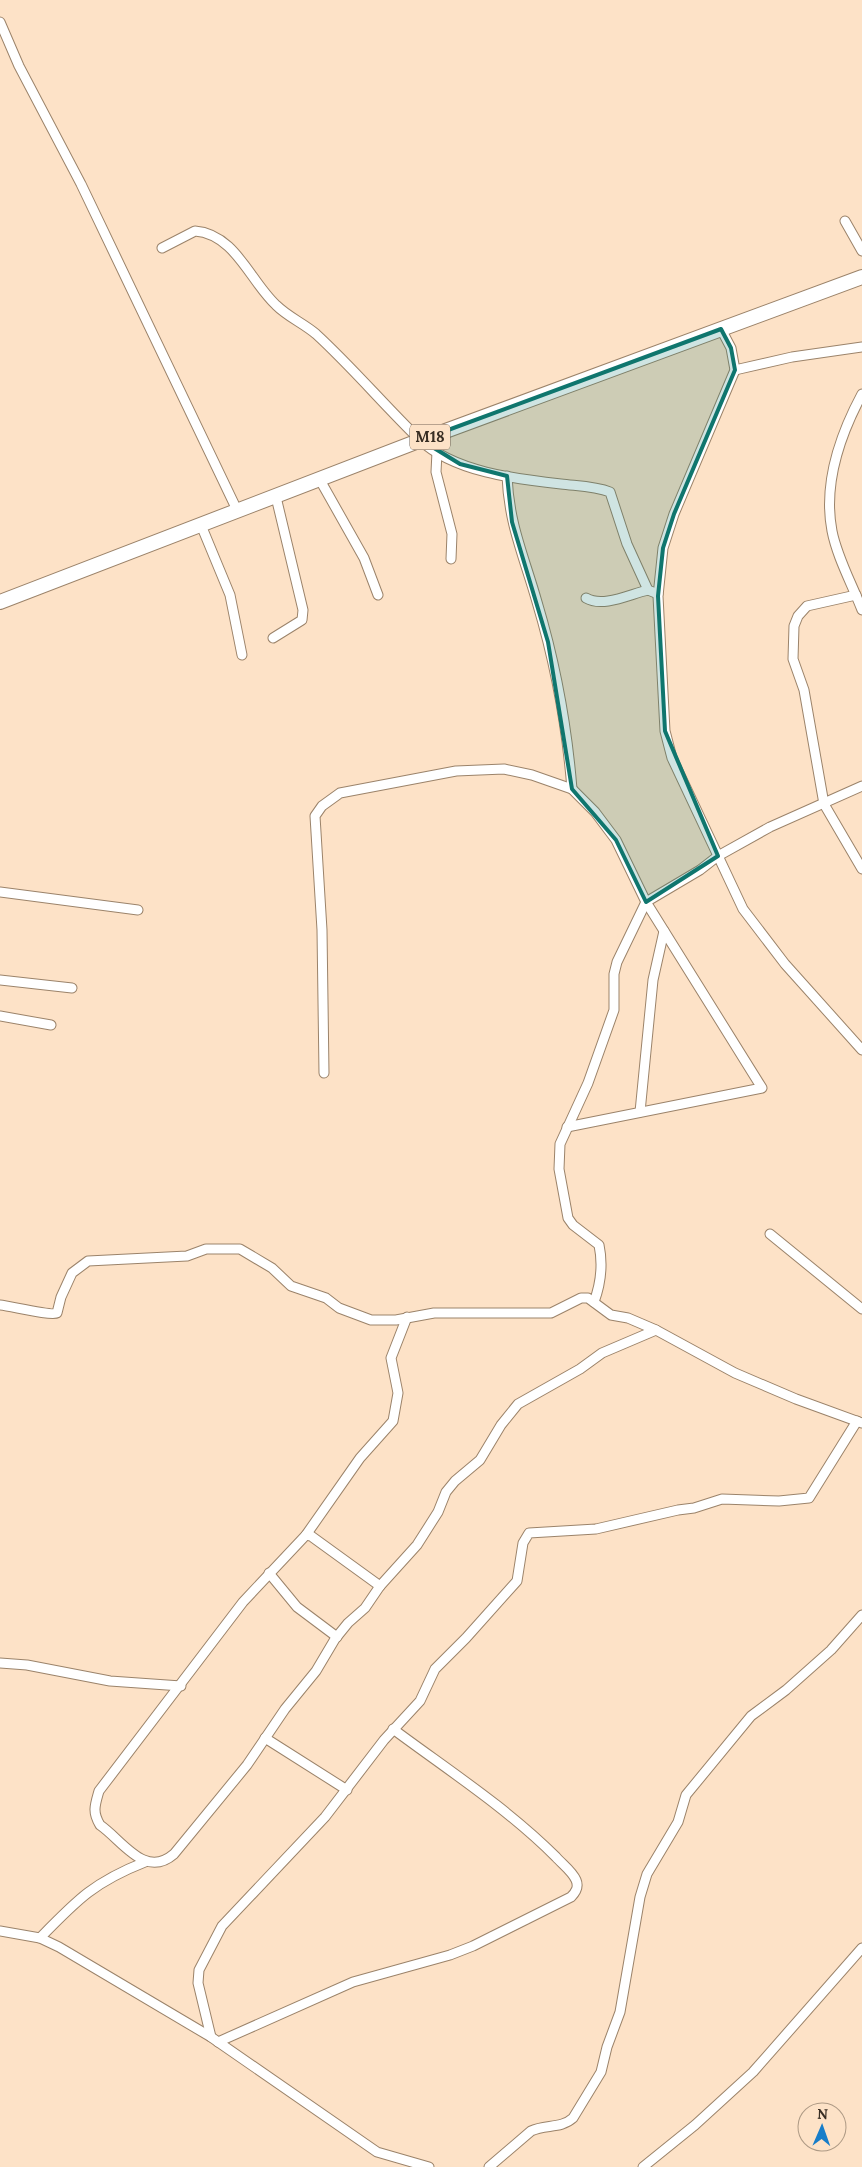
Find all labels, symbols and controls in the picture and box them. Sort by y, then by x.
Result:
road number: M18 [410,424,450,450]
north arrow [797,2102,847,2152]
text: N [817,2105,828,2123]

